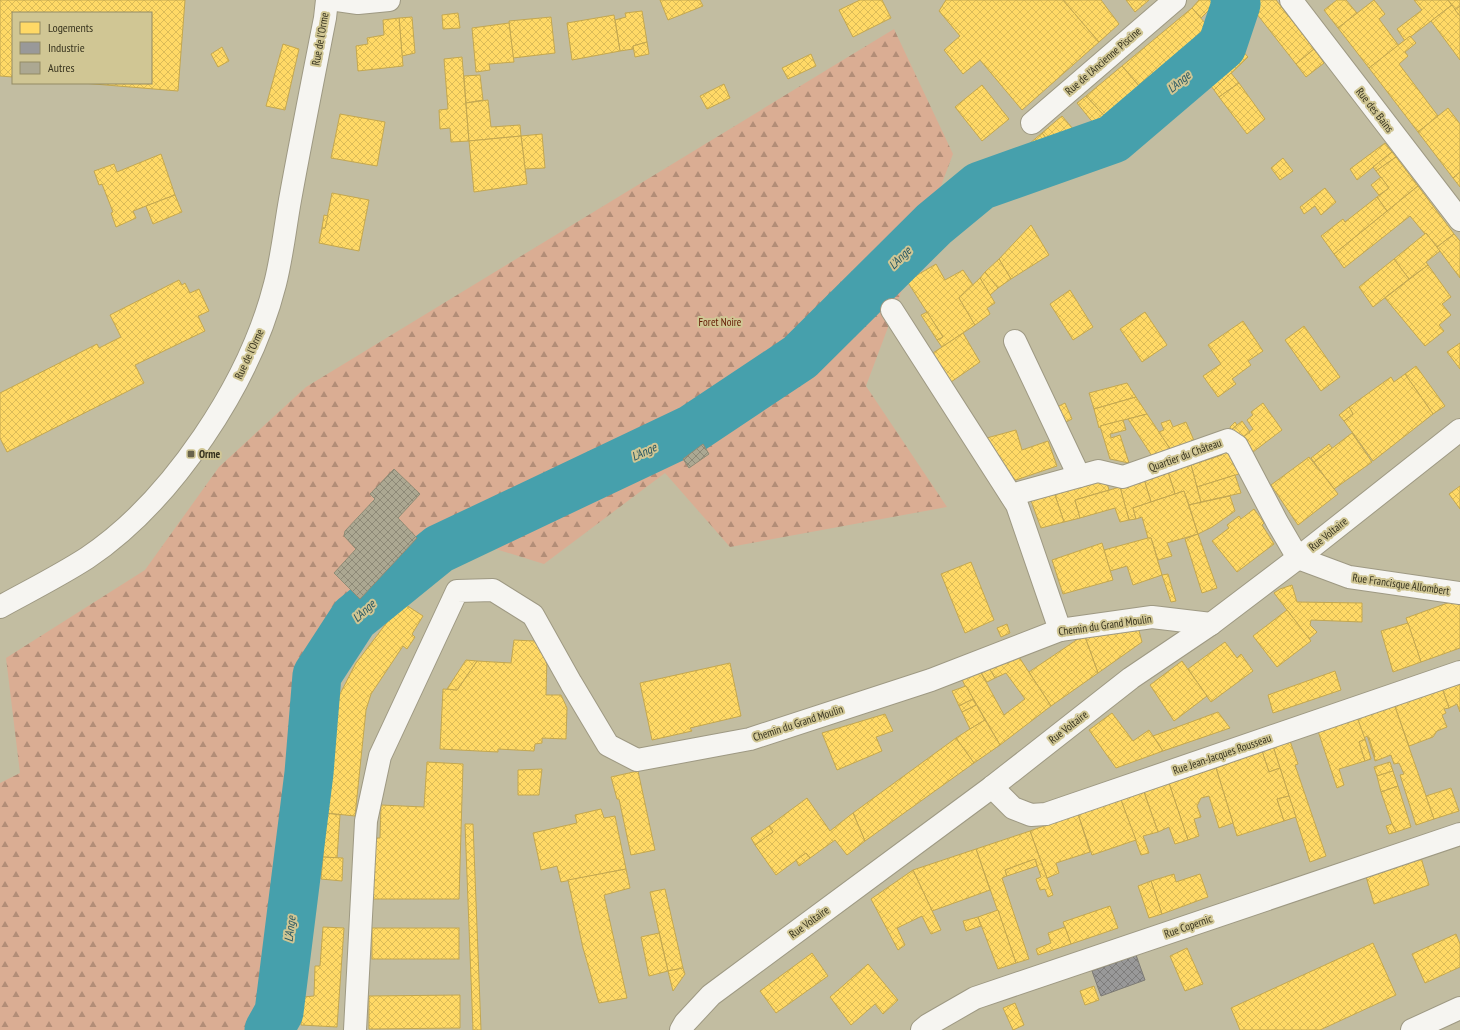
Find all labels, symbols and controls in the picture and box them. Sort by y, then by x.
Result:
street label: Rue de l'Orme [308,11,332,67]
legend [12,12,152,84]
text: Logements [48,20,93,35]
street label: Rue de l'Ancienne Piscine [1062,24,1144,98]
text: Industrie [48,40,85,55]
text: Autres [48,60,74,75]
water label: L'Ange [1164,67,1194,96]
street label: Rue des Bains [1353,85,1397,135]
water label: L'Ange [885,242,915,272]
park label: Foret Noire [699,315,742,329]
street label: Rue de l'Orme [231,326,267,381]
street label: Quartier du Château [1147,435,1224,475]
water label: L'Ange [629,439,660,464]
place label: Orme [199,447,221,461]
marker: Orme [186,449,196,459]
street label: Rue Voltaire [1306,514,1351,554]
street label: Rue Francisque Allombert [1352,570,1450,598]
water label: L'Ange [349,596,379,625]
street label: Chemin du Grand Moulin [1057,611,1153,638]
street label: Chemin du Grand Moulin [751,702,845,744]
street label: Rue Voltaire [1046,707,1091,747]
street label: Rue Jean-Jacques Rousseau [1171,731,1273,777]
street label: Rue Voltaire [786,903,832,941]
street label: Rue Copernic [1162,911,1214,941]
water label: L'Ange [280,914,299,943]

